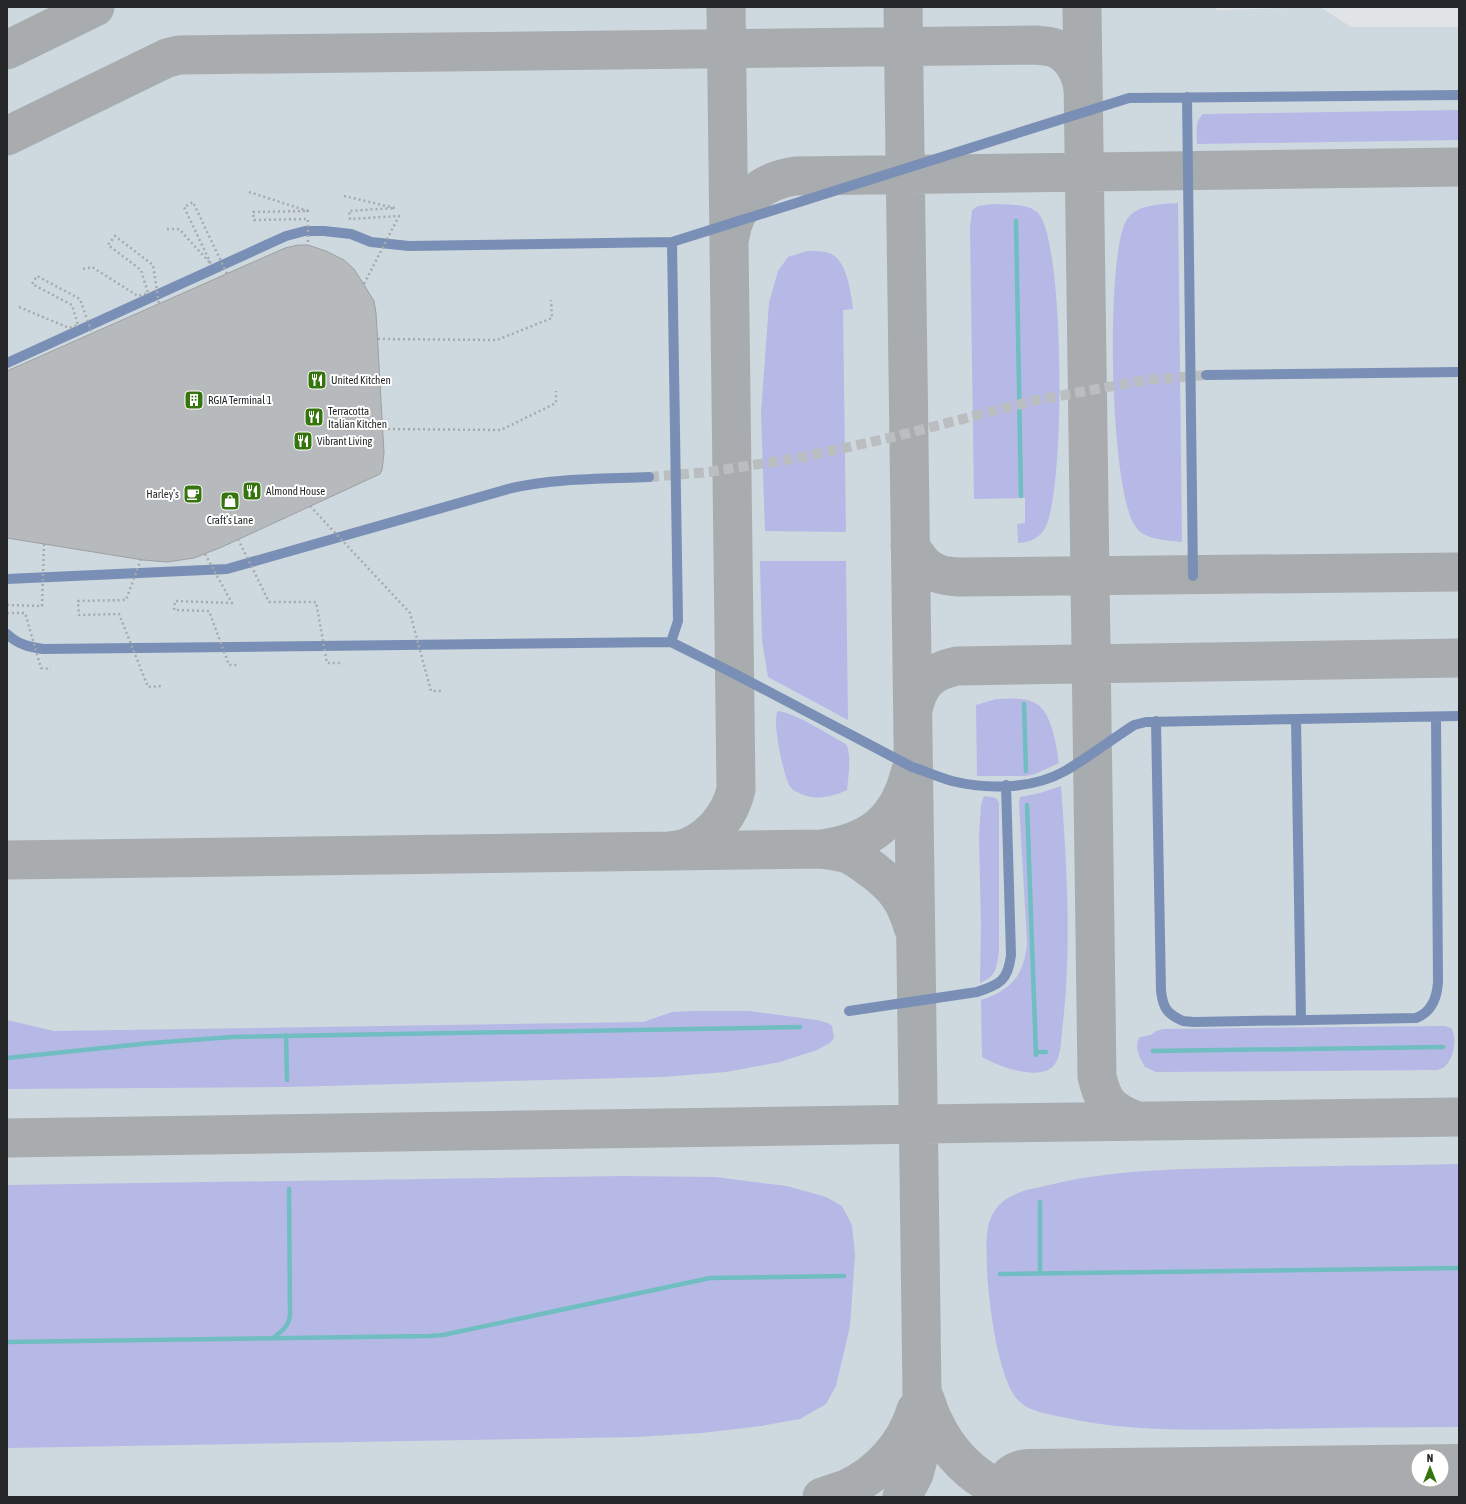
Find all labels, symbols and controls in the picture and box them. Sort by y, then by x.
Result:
restaurant icon: United Kitchen [306,369,328,391]
place label: United Kitchen [331,374,391,386]
building icon: RGIA Terminal 1 [183,389,205,411]
place label: RGIA Terminal 1 [208,394,272,406]
place label: Terracotta Italian Kitchen [328,405,387,430]
restaurant icon: Terracotta Italian Kitchen [303,406,325,428]
restaurant icon: Vibrant Living [292,430,314,452]
place label: Vibrant Living [317,435,372,447]
restaurant icon: Almond House [241,480,263,502]
cafe icon: Harley’s [182,483,204,505]
place label: Almond House [266,485,325,497]
place label: Harley’s [146,488,179,500]
shop icon: Craft’s Lane [219,490,241,512]
place label: Craft’s Lane [207,514,253,526]
north arrow [1410,1448,1450,1488]
text: N [1427,1452,1433,1464]

